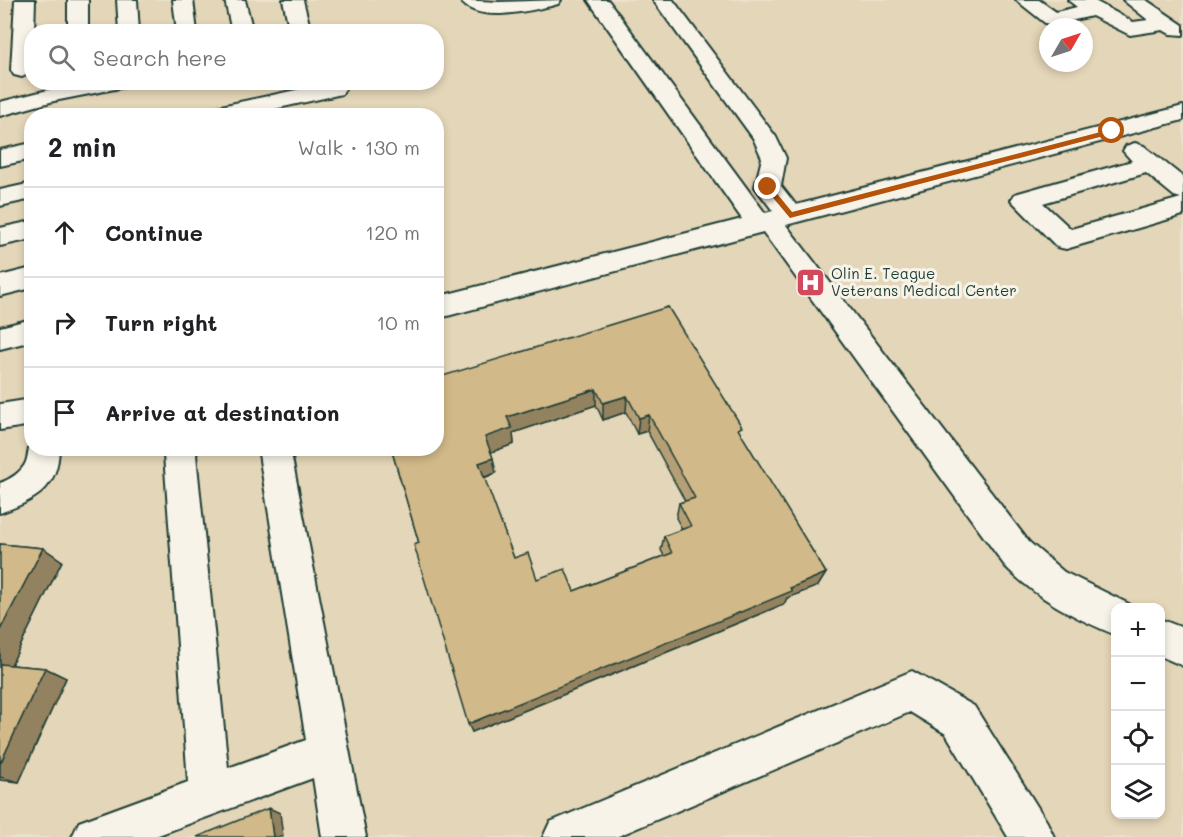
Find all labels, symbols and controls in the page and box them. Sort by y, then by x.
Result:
north arrow [1039,18,1093,72]
search box [24,24,444,90]
icon: search [45,41,78,74]
text: Search here [93,43,227,72]
route start [1098,117,1124,143]
text: 2 min [48,130,116,164]
text: Walk · 130 m [297,134,420,160]
route end [754,173,780,199]
icon: ahead [48,216,81,249]
text: Continue [105,218,203,247]
text: 120 m [365,219,420,245]
place label: Olin E. Teague Veterans Medical Center [831,263,1017,300]
hospital icon: Olin E. Teague Veterans Medical Center [794,266,826,298]
icon: right [48,306,81,339]
text: Turn right [105,308,217,337]
text: 10 m [376,309,420,335]
icon: arrive [48,396,81,429]
text: Arrive at destination [105,398,340,427]
map controls [1111,603,1165,819]
button: + [1111,603,1165,657]
button: − [1111,657,1165,711]
button: locate [1111,711,1165,765]
button: layers [1111,765,1165,819]

